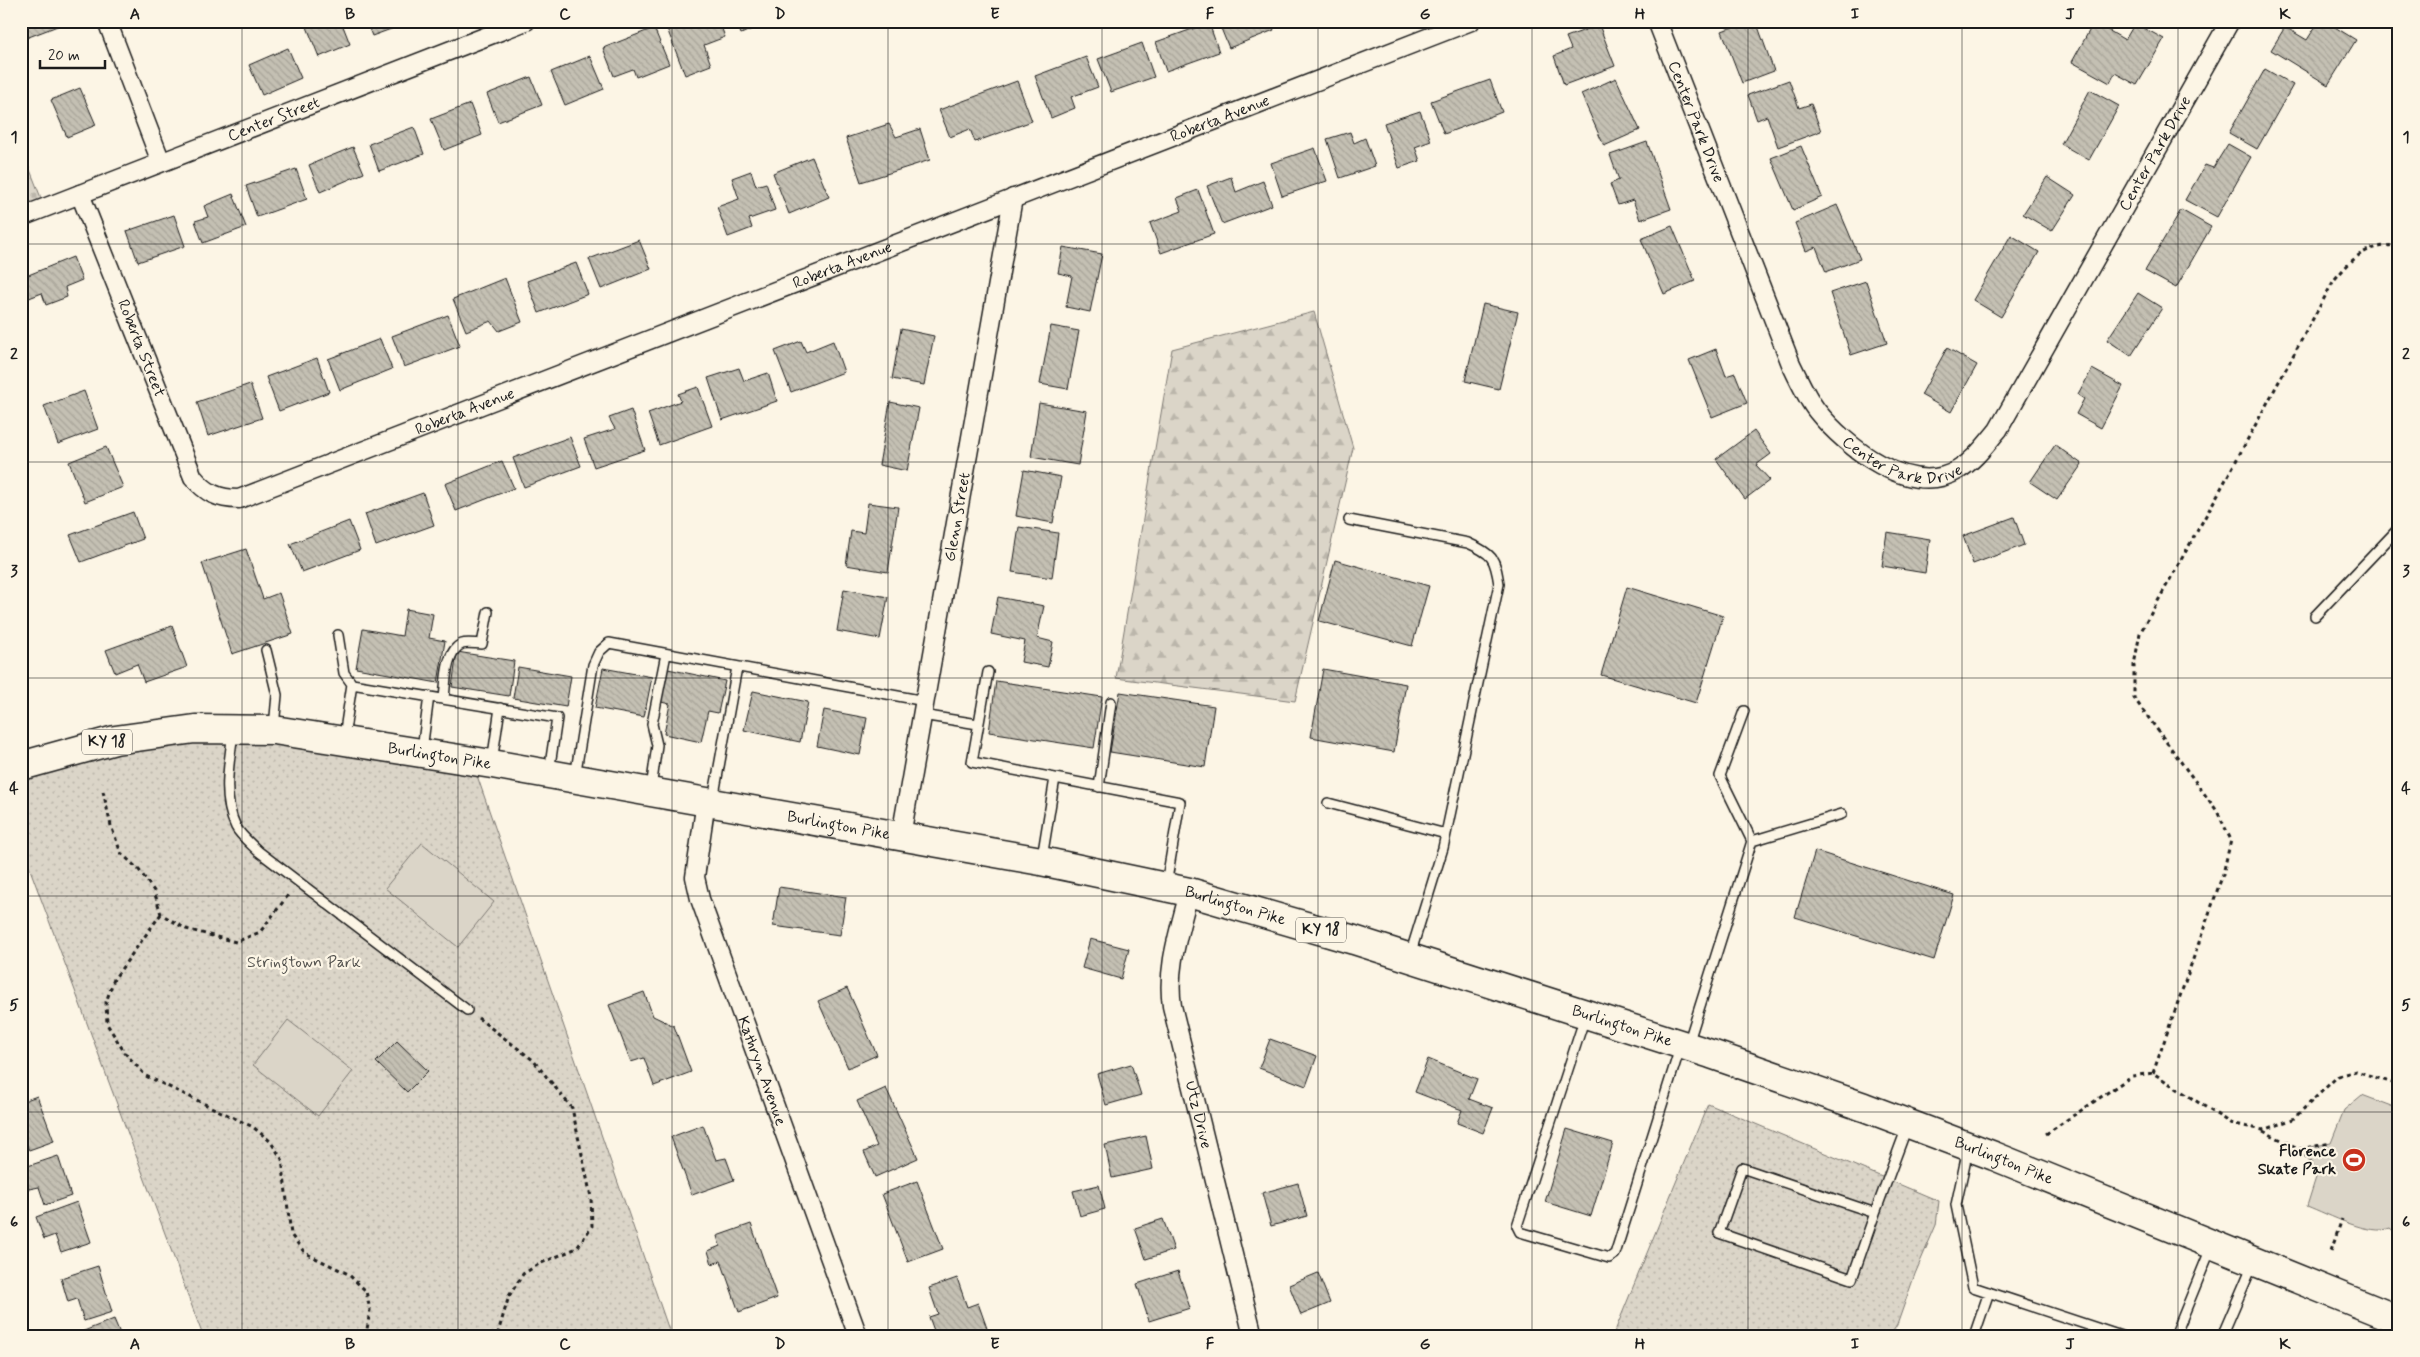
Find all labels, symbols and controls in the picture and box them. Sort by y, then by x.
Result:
text: A [130,4,140,25]
text: B [345,4,355,25]
text: C [559,4,571,25]
text: D [774,4,786,25]
text: E [990,4,1000,25]
text: F [1206,4,1215,25]
text: G [1420,4,1431,25]
text: H [1635,4,1646,25]
text: I [1851,4,1860,25]
text: J [2065,4,2075,25]
text: K [2279,4,2291,25]
scale bar [40,38,105,70]
text: 20 m [48,46,80,66]
street label: Center Park Drive [1663,58,1730,185]
street label: Roberta Avenue [1167,90,1273,147]
street label: Center Street [225,92,323,146]
street label: Center Park Drive [2114,92,2196,215]
text: 1 [10,127,18,148]
text: 1 [2402,127,2410,148]
street label: Roberta Avenue [790,236,895,294]
street label: Roberta Street [113,296,171,400]
text: 2 [10,344,18,365]
text: 2 [2402,344,2410,365]
street label: Roberta Avenue [412,383,517,440]
street label: Center Park Drive [1838,431,1966,489]
street label: Glenn Street [939,471,975,563]
text: 3 [10,561,18,582]
text: 3 [2402,561,2410,582]
road number: KY 18 [82,730,132,754]
street label: Burlington Pike [386,737,493,774]
text: 4 [9,778,19,799]
text: 4 [2401,778,2411,799]
street label: Burlington Pike [785,806,892,845]
street label: Burlington Pike [1182,881,1289,930]
road number: KY 18 [1296,918,1346,942]
park label: Stringtown Park [247,952,361,974]
text: 5 [9,995,19,1016]
text: 5 [2401,995,2411,1016]
street label: Burlington Pike [1569,1000,1676,1052]
street label: Kathryn Avenue [733,1013,792,1129]
street label: Utz Drive [1180,1078,1217,1151]
street label: Burlington Pike [1952,1132,2057,1190]
place label: Florence Skate Park [2258,1141,2336,1180]
sports icon: Florence Skate Park [2341,1147,2367,1173]
text: 6 [10,1212,18,1233]
text: 6 [2402,1212,2410,1233]
text: A [130,1334,140,1355]
text: B [345,1334,355,1355]
text: C [559,1334,571,1355]
text: D [774,1334,786,1355]
text: E [990,1334,1000,1355]
text: F [1206,1334,1215,1355]
text: G [1420,1334,1431,1355]
text: H [1635,1334,1646,1355]
text: I [1851,1334,1860,1355]
text: J [2065,1334,2075,1355]
text: K [2279,1334,2291,1355]

